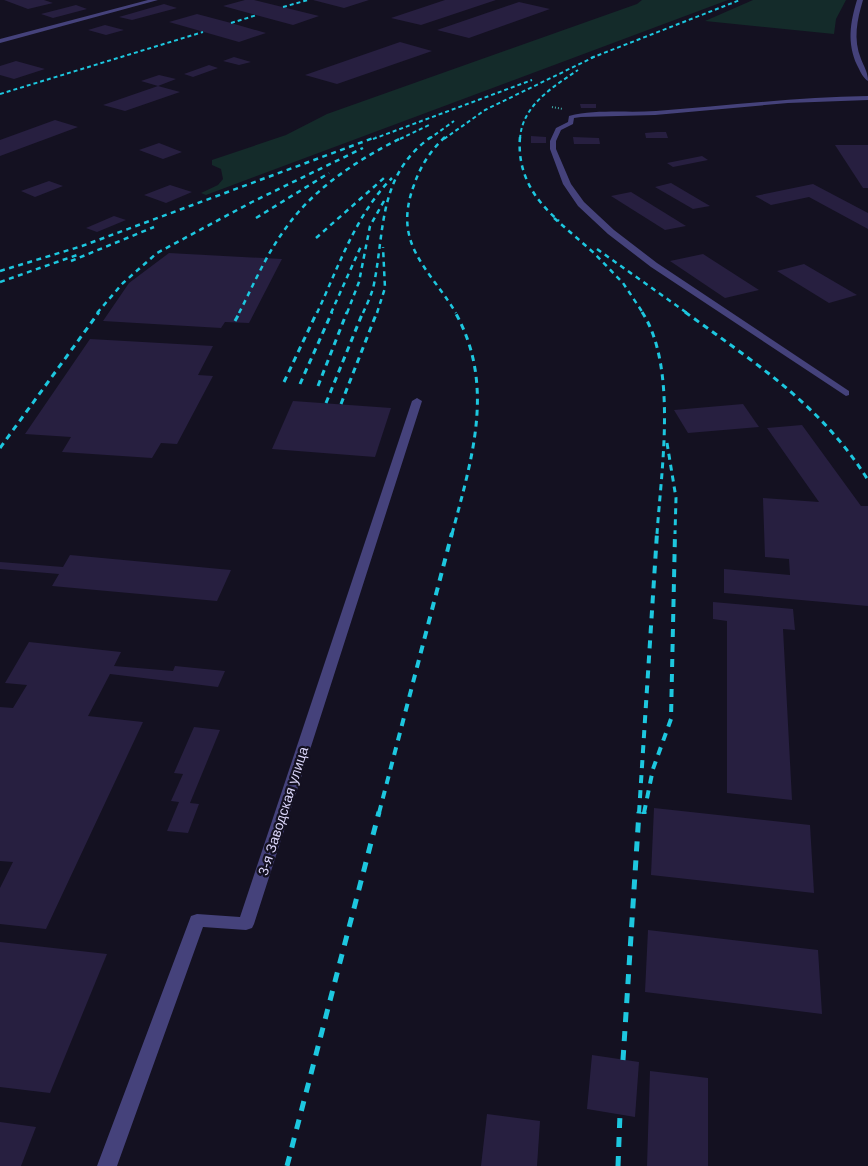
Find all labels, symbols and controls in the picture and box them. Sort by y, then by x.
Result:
street label: 3-я Заводская улица [255,744,311,877]

